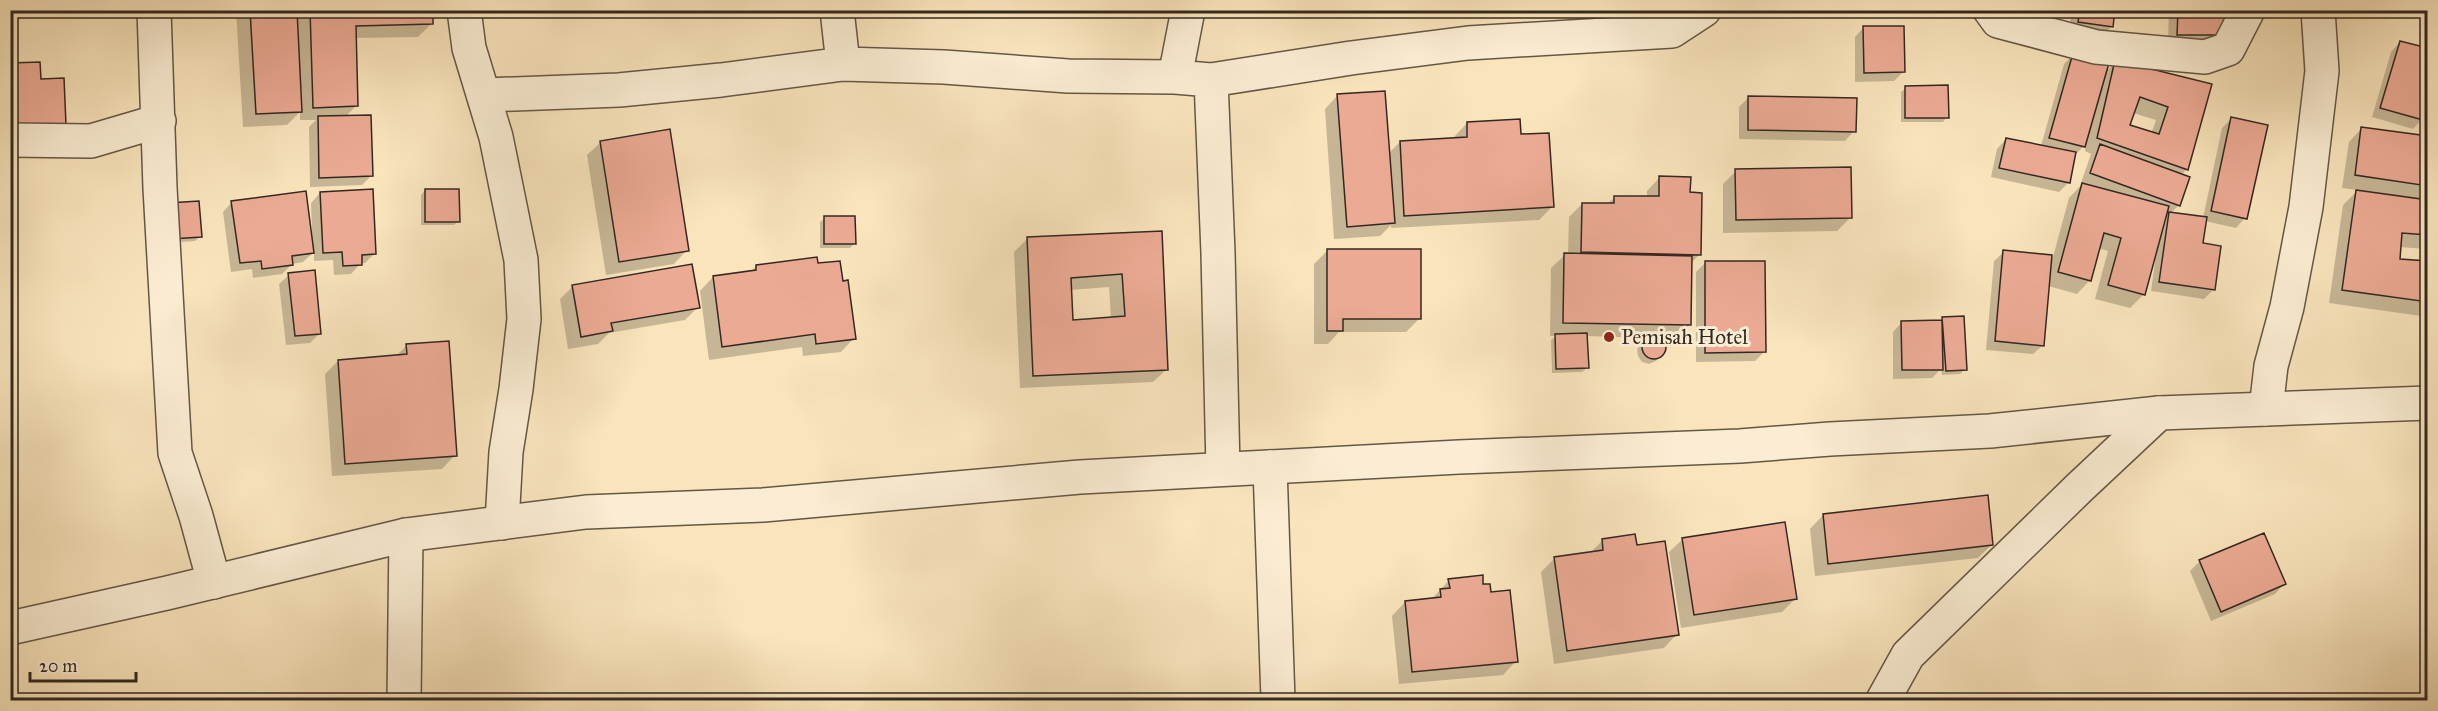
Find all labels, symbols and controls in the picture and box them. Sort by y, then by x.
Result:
place label: Pemisah Hotel [1621,324,1748,350]
marker: Pemisah Hotel [1602,330,1616,344]
scale bar [30,645,136,683]
text: 20 m [39,655,77,677]

